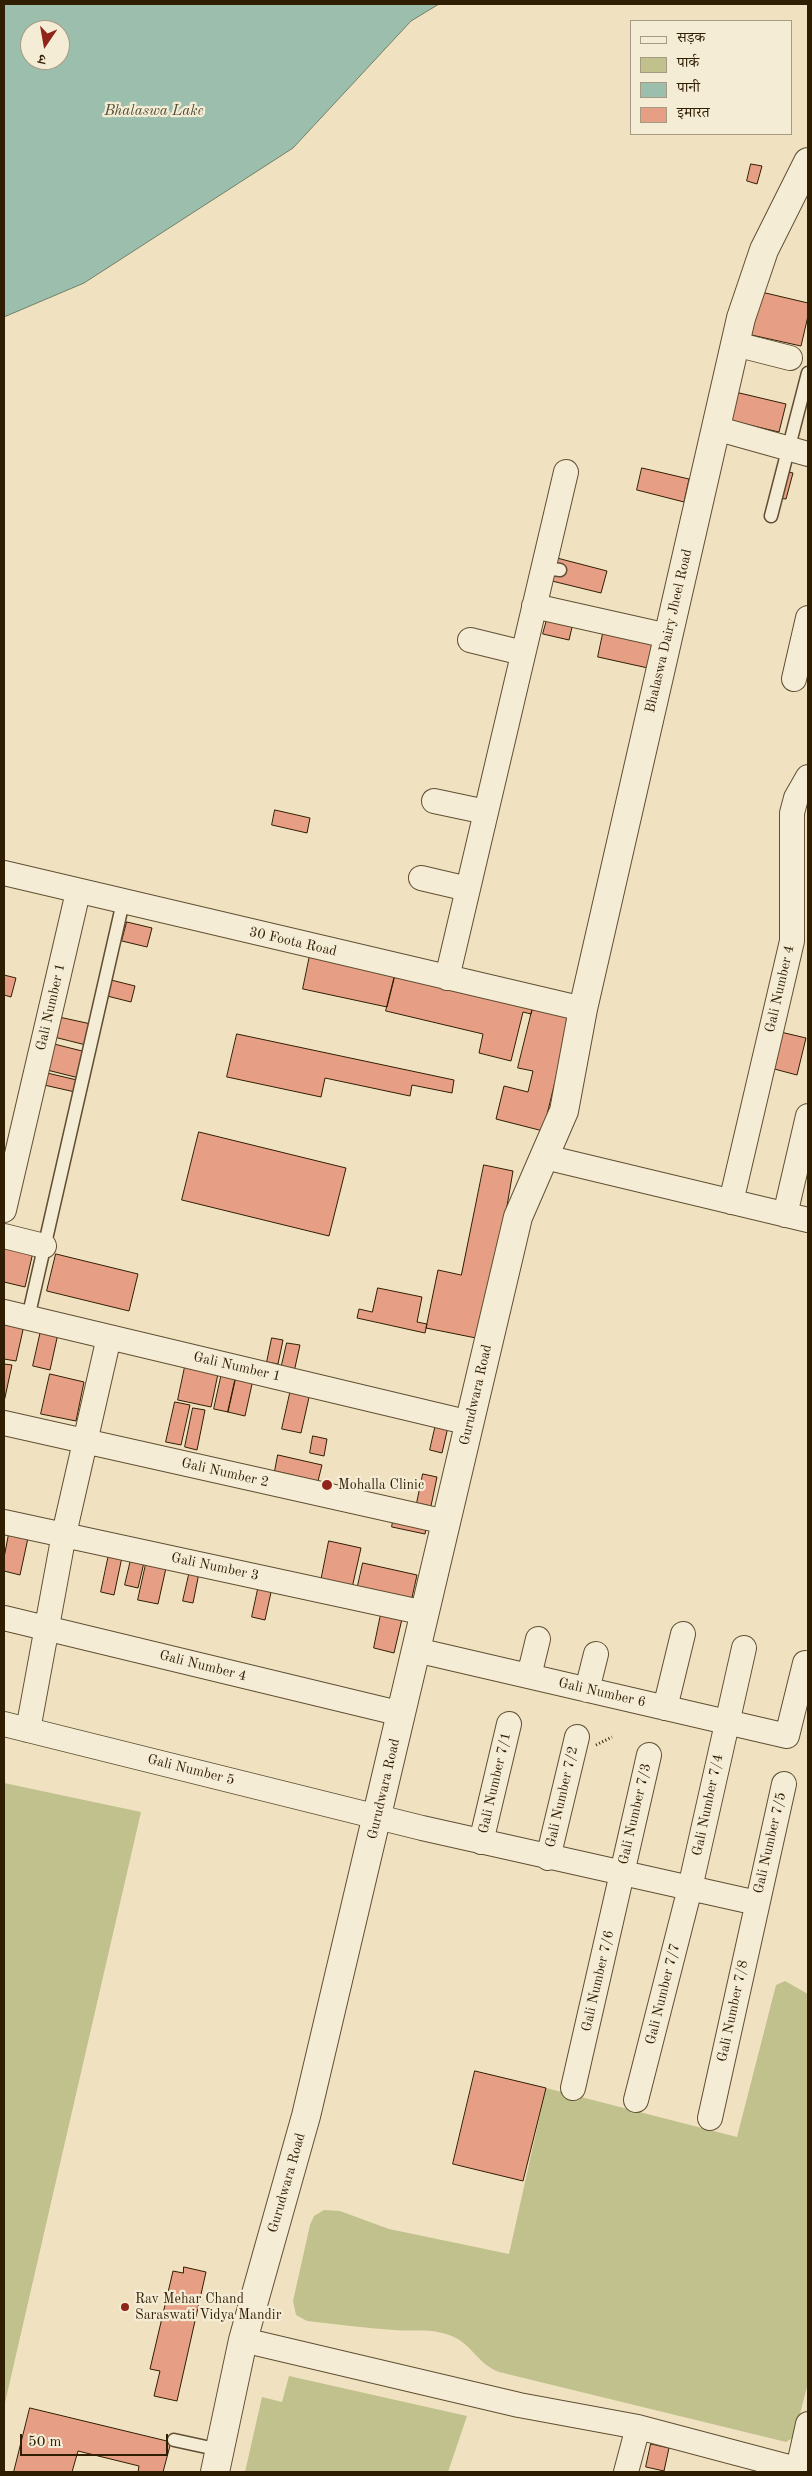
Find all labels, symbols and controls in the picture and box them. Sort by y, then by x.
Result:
north arrow [20,20,70,70]
legend [630,20,792,135]
text: सड़क [677,31,705,46]
text: उ [37,51,47,66]
text: पार्क [677,56,699,71]
text: पानी [677,81,700,96]
water label: Bhalaswa Lake [104,102,204,120]
text: इमारत [677,106,710,121]
street label: Bhalaswa Dairy Jheel Road [642,547,696,715]
street label: 30 Foota Road [248,924,338,960]
street label: Gali Number 4 [762,944,798,1034]
street label: Gali Number 1 [33,962,69,1052]
street label: Gurudwara Road [456,1343,496,1447]
street label: Gali Number 1 [192,1349,282,1385]
street label: Gali Number 2 [180,1455,270,1491]
place label: Mohalla Clinic [338,1477,424,1493]
marker: Mohalla Clinic [320,1478,334,1492]
street label: Gali Number 3 [170,1550,260,1584]
street label: Gali Number 4 [158,1647,248,1685]
street label: Gali Number 6 [557,1675,647,1711]
street label: Gali Number 7/1 [475,1731,515,1835]
street label: Gurudwara Road [364,1737,404,1841]
street label: Gali Number 7/2 [542,1745,582,1849]
street label: Gali Number 5 [146,1751,236,1789]
street label: Gali Number 7/4 [689,1753,727,1857]
street label: Gali Number 7/3 [615,1762,655,1866]
street label: Gali Number 7/5 [750,1791,790,1895]
street label: Gali Number 7/6 [578,1929,618,2033]
street label: Gali Number 7/7 [642,1942,684,2046]
street label: Gali Number 7/8 [714,1959,752,2063]
street label: Gurudwara Road [265,2131,309,2235]
place label: Rav Mehar Chand Saraswati Vidya Mandir [135,2291,281,2324]
marker: Rav Mehar Chand Saraswati Vidya Mandir [119,2301,131,2313]
scale bar [22,2424,170,2456]
text: 50 m [28,2435,62,2450]

